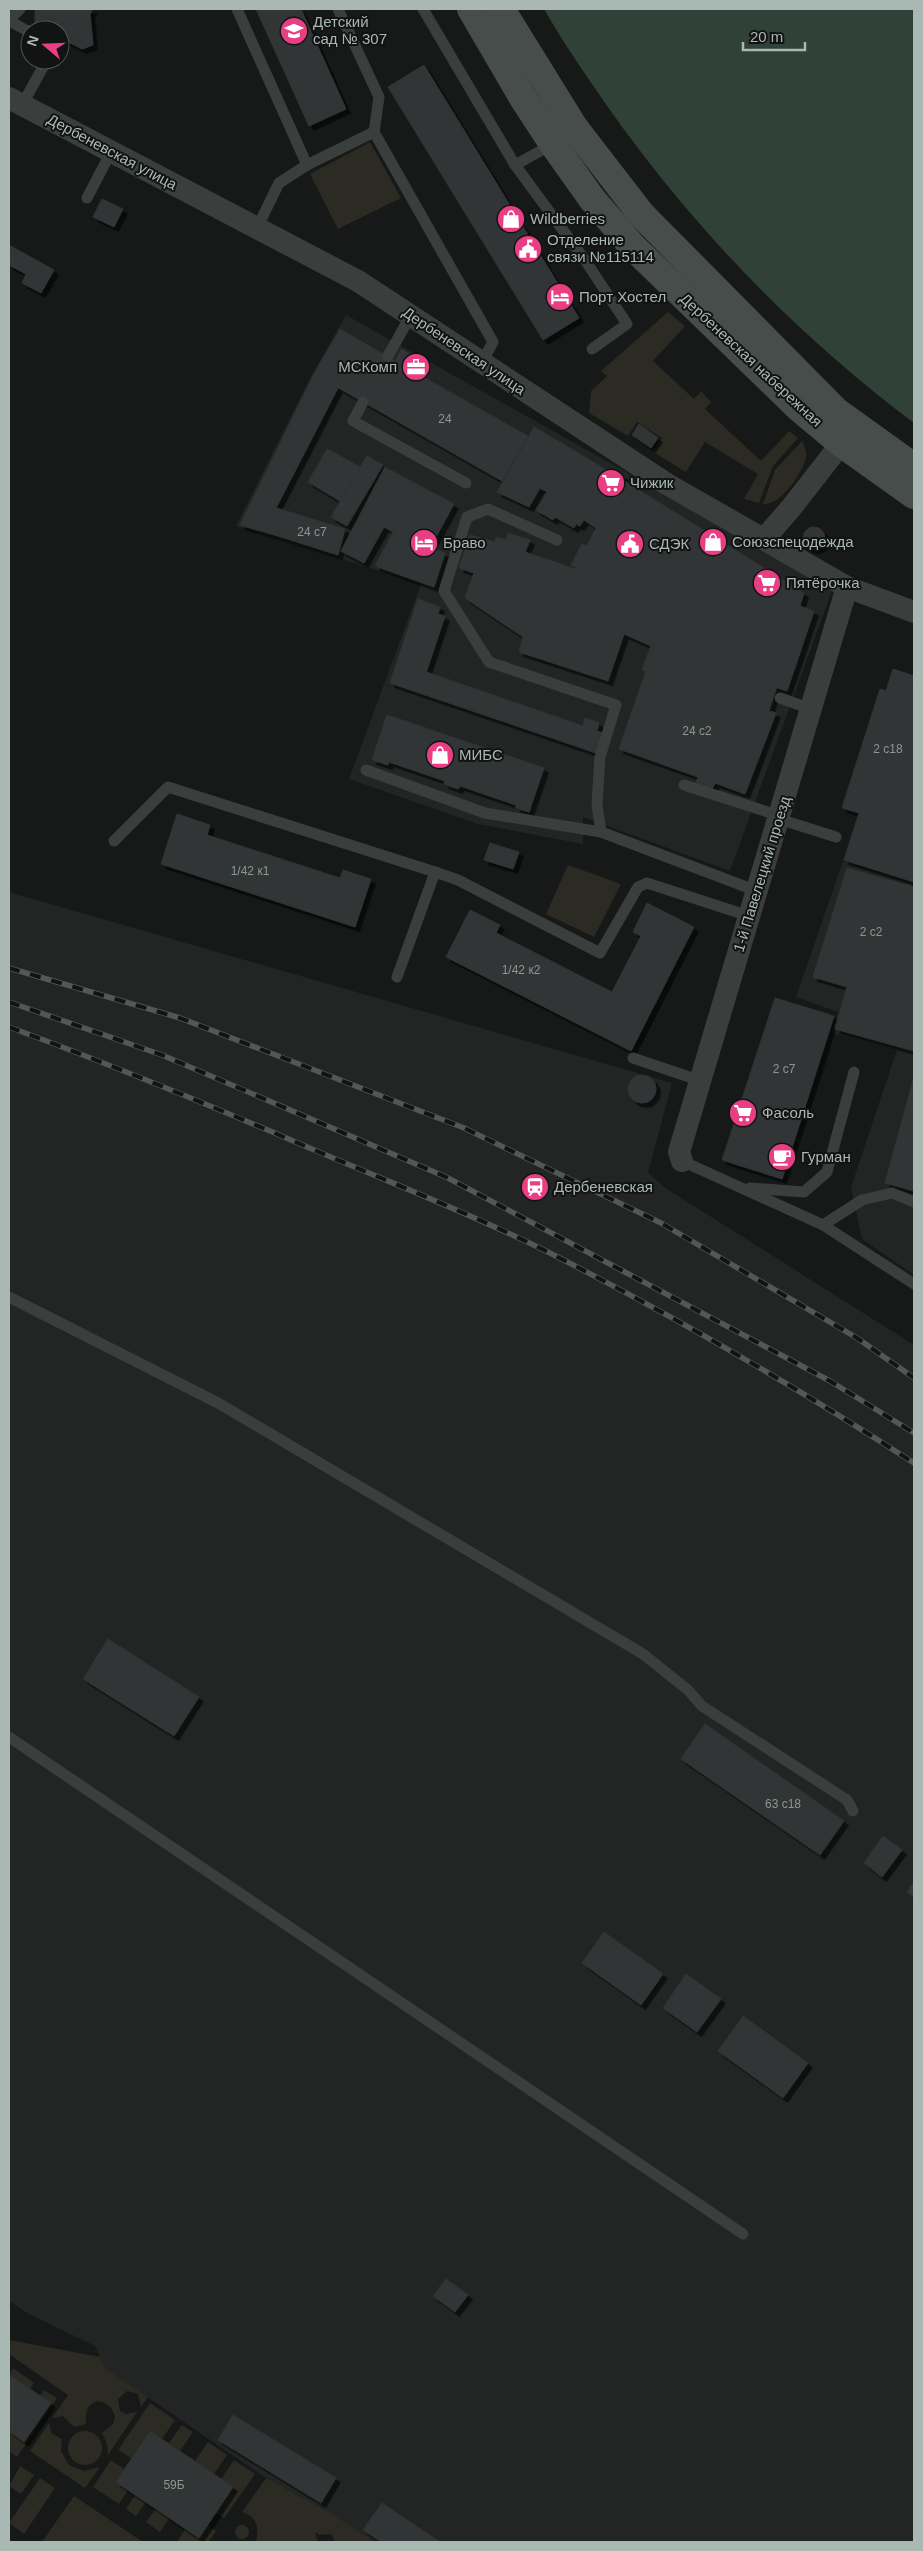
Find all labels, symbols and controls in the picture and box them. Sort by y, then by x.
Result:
place label: Детский сад № 307 [313,13,387,47]
school or university icon: Детский сад № 307 [279,16,309,46]
north arrow [20,20,70,70]
scale bar [743,20,806,52]
text: 20 m [750,28,783,45]
text: N [23,33,42,48]
street label: Дербеневская улица [45,110,181,193]
shop icon: Wildberries [496,204,526,234]
place label: Wildberries [530,210,605,227]
place label: Отделение связи №115114 [547,231,654,265]
public building icon: Отделение связи №115114 [513,234,543,264]
hotel icon: Порт Хостел [545,282,575,312]
place label: Порт Хостел [579,288,666,305]
street label: Дербеневская набережная [677,289,826,430]
street label: Дербеневская улица [400,303,529,398]
office icon: МСКомп [401,352,431,382]
place label: МСКомп [338,358,397,375]
house number: 24 [438,412,452,426]
supermarket icon: Чижик [596,468,626,498]
place label: Чижик [630,474,674,491]
house number: 24 с7 [297,525,327,539]
shop icon: Союзспецодежда [698,527,728,557]
hotel icon: Браво [409,528,439,558]
public building icon: СДЭК [615,529,645,559]
place label: Союзспецодежда [732,533,854,550]
place label: Браво [443,534,486,551]
place label: СДЭК [649,535,689,552]
supermarket icon: Пятёрочка [752,568,782,598]
place label: Пятёрочка [786,574,860,591]
house number: 24 с2 [682,724,712,738]
shop icon: МИБС [425,740,455,770]
house number: 2 с18 [873,742,903,756]
place label: МИБС [459,746,503,763]
street label: 1-й Павелецкий проезд [730,794,793,954]
house number: 1/42 к1 [231,864,270,878]
house number: 2 с2 [860,925,883,939]
house number: 1/42 к2 [502,963,541,977]
house number: 2 с7 [773,1062,796,1076]
supermarket icon: Фасоль [728,1098,758,1128]
place label: Фасоль [762,1104,814,1121]
cafe icon: Гурман [767,1142,797,1172]
place label: Гурман [801,1148,851,1165]
station icon: Дербеневская [520,1172,550,1202]
place label: Дербеневская [554,1178,653,1195]
house number: 63 с18 [765,1797,801,1811]
house number: 59Б [163,2478,185,2492]

